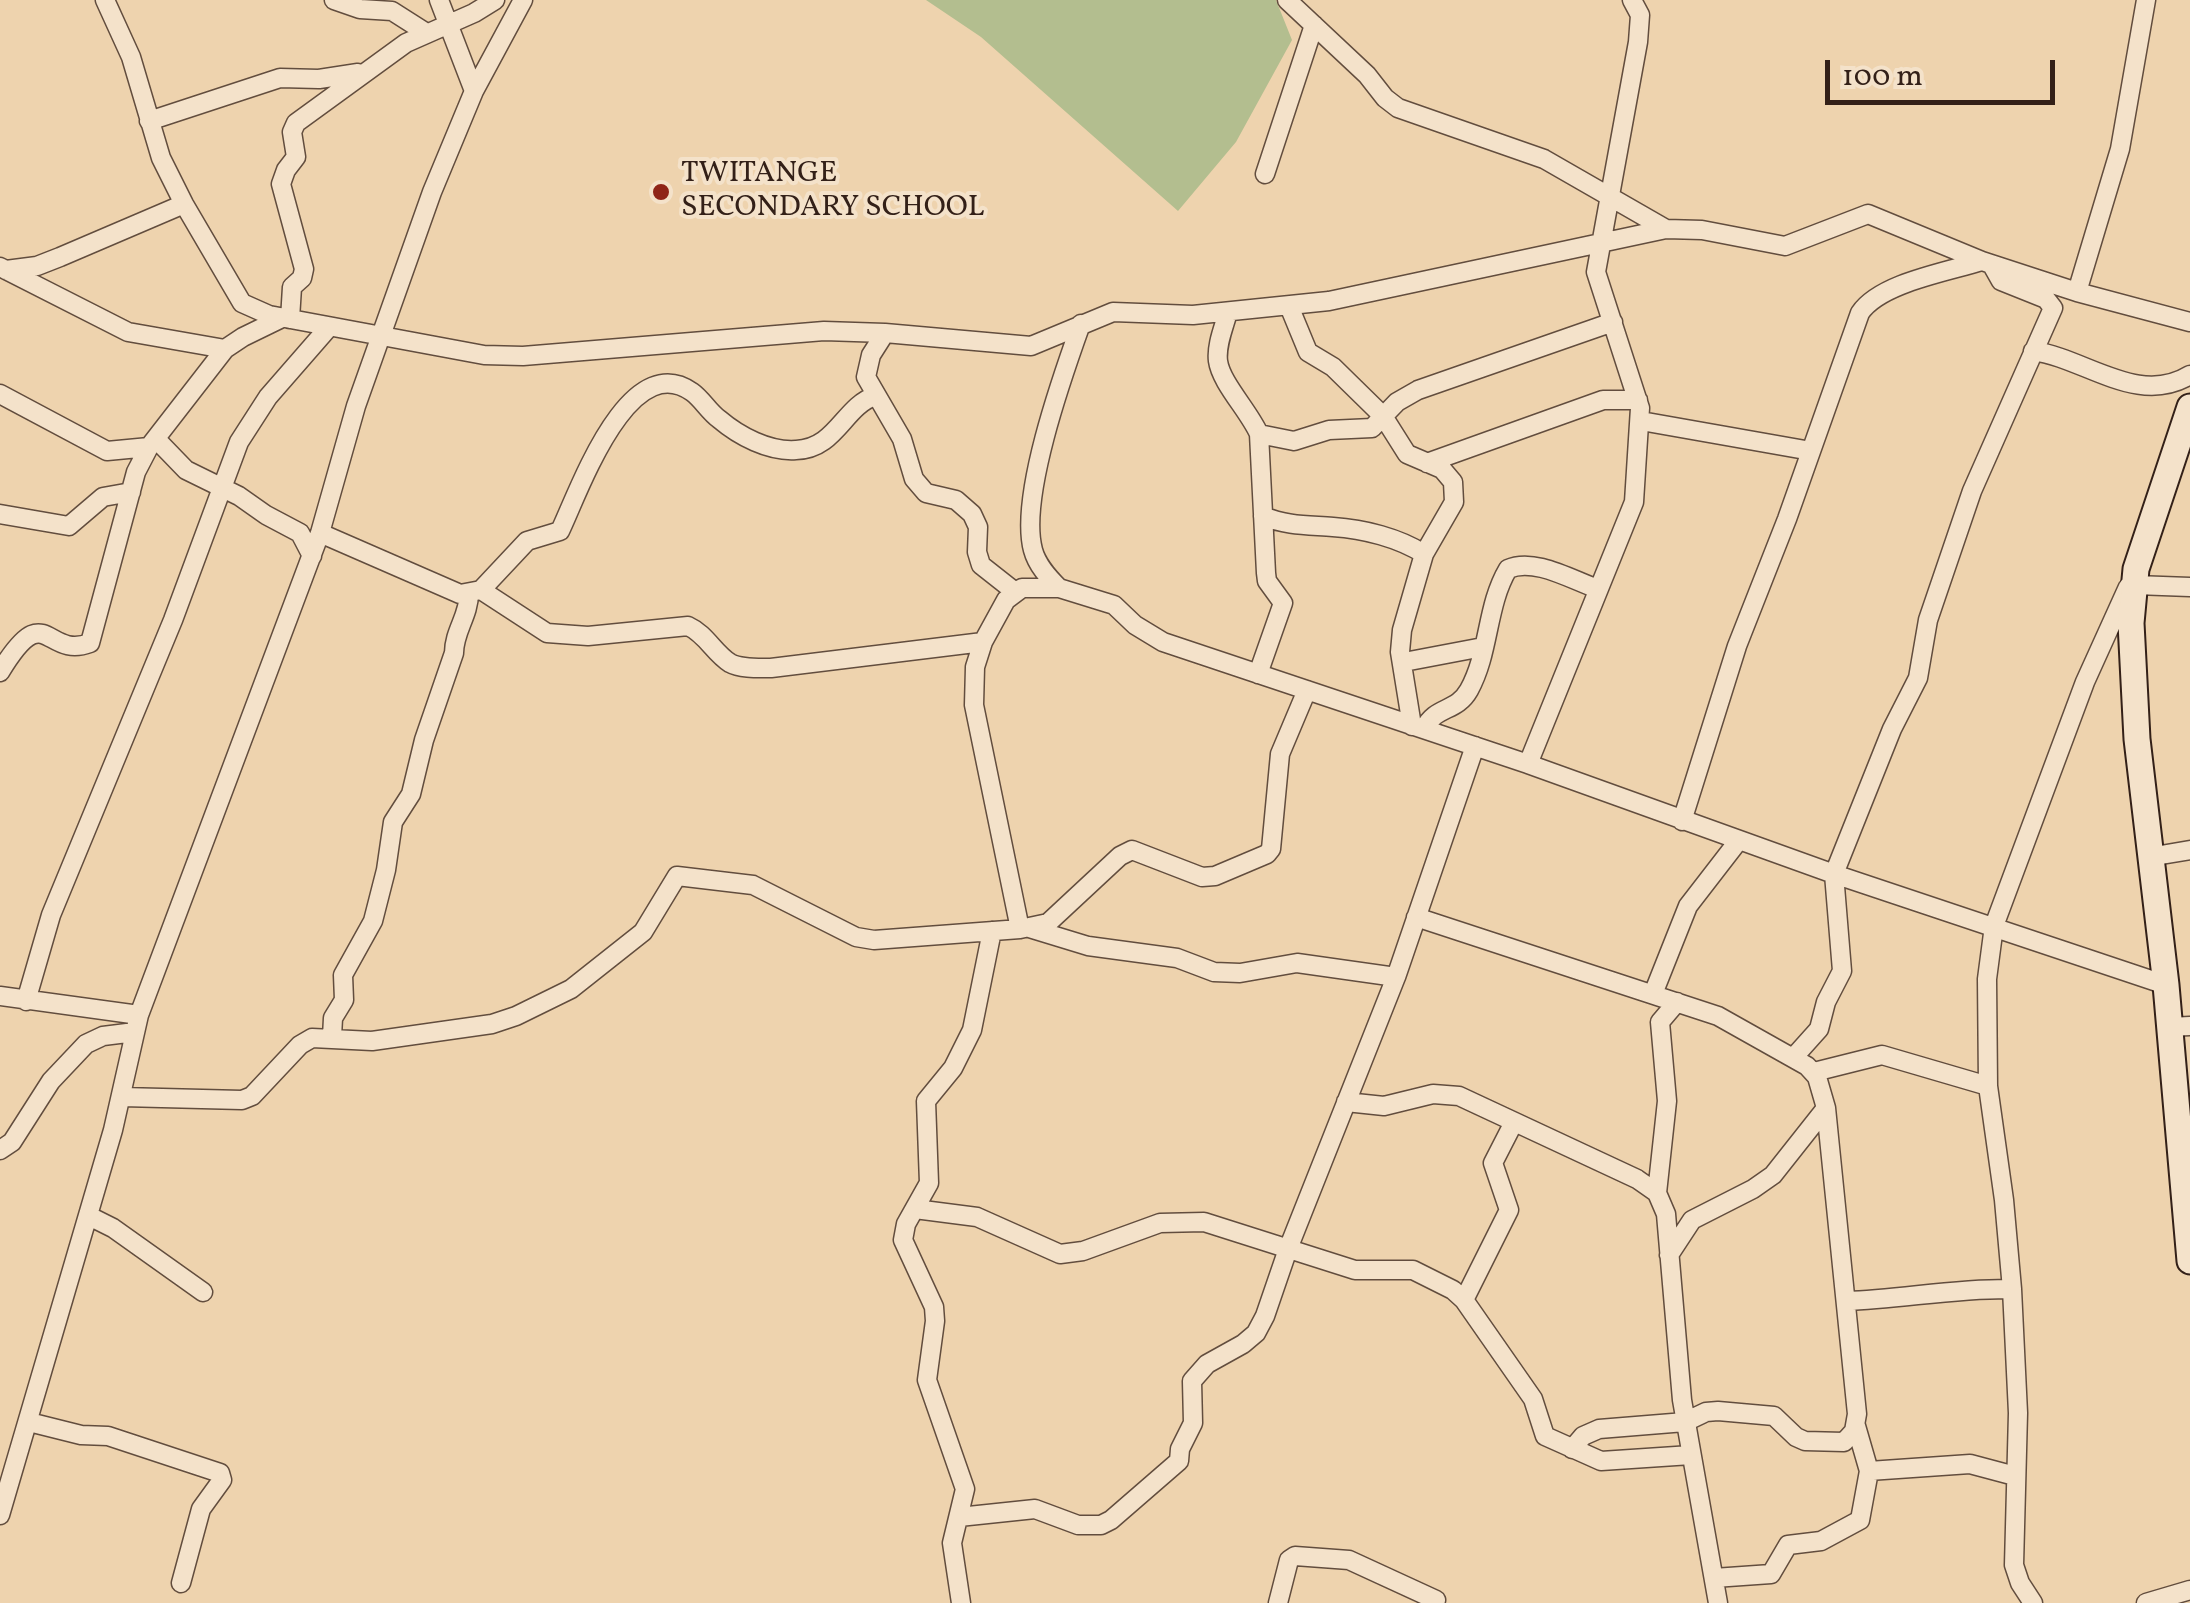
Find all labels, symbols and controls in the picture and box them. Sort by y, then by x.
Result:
scale bar [1830,40,2060,102]
text: 100 m [1842,56,1923,98]
place label: TWITANGE SECONDARY SCHOOL [681,157,985,228]
marker: TWITANGE SECONDARY SCHOOL [650,181,672,203]

